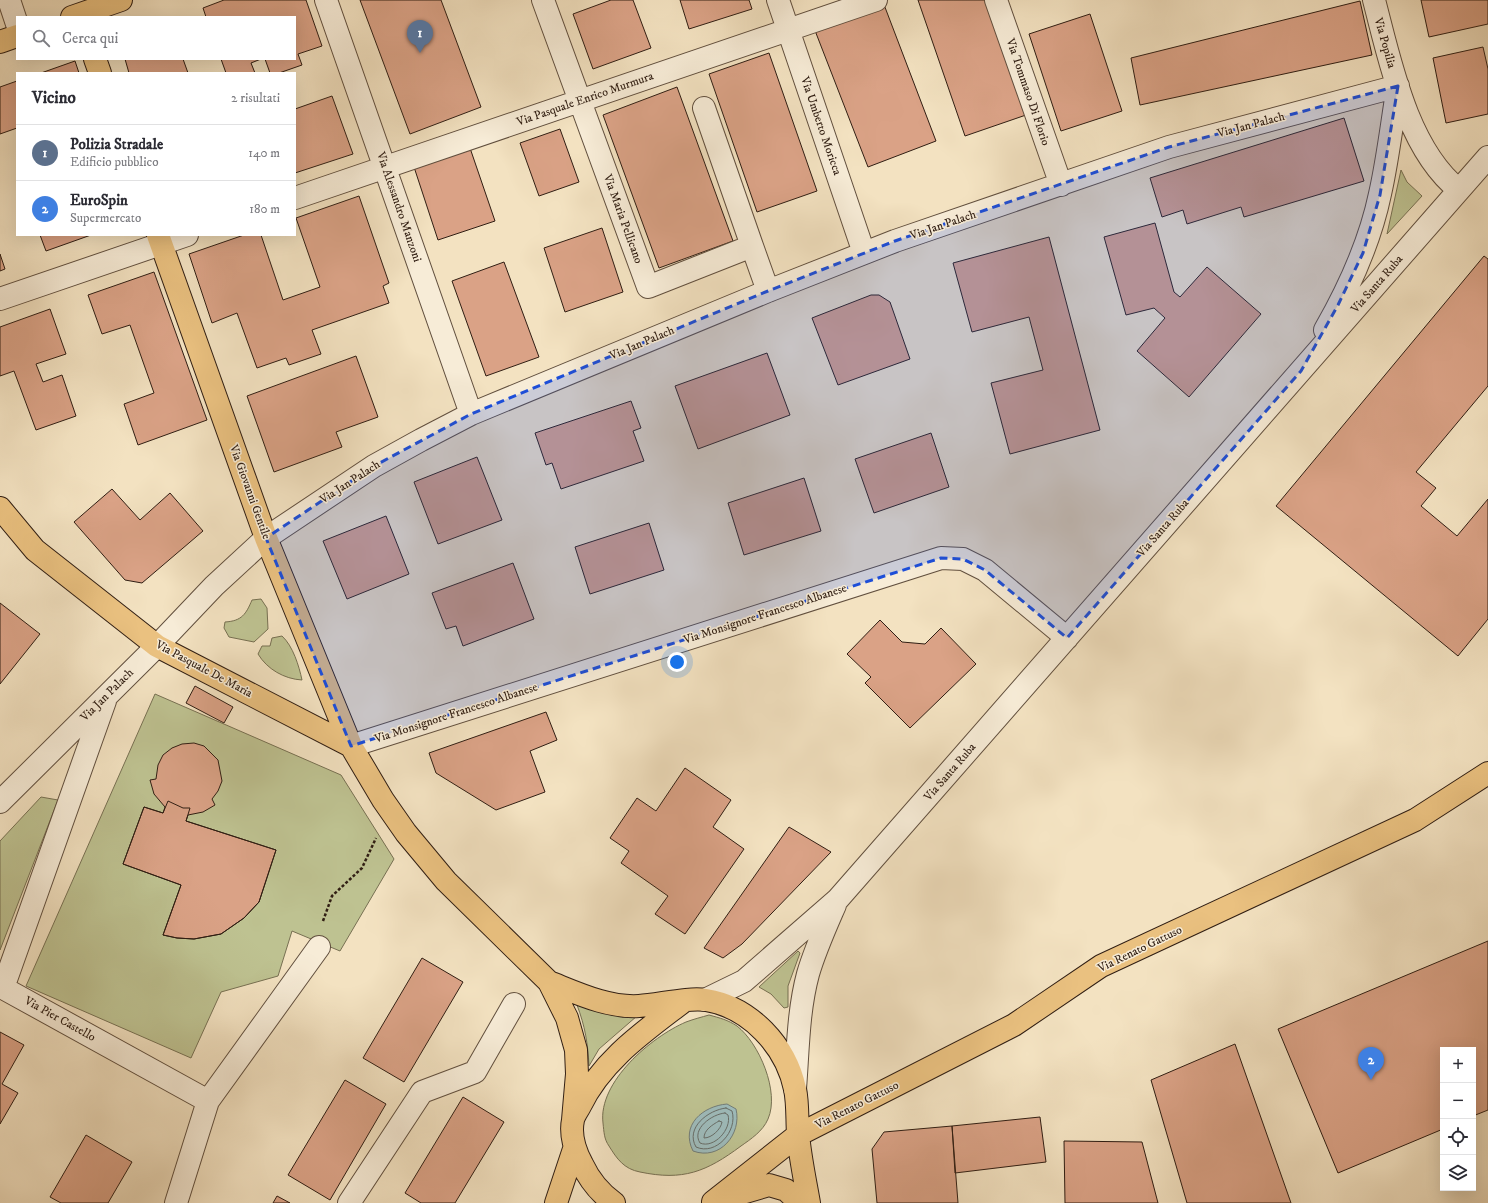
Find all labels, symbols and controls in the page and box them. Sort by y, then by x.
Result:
street label: Via Popilia [1370,15,1400,71]
search box [16,16,296,60]
pin: 1 [407,20,433,53]
icon: search [30,27,52,49]
text: Cerca qui [62,29,118,48]
street label: Via Tommaso Di Florio [1002,36,1053,148]
street label: Via Pasquale Enrico Murmura [514,68,656,130]
street label: Via Umberto Moricca [797,74,845,178]
text: Vicino [32,87,76,109]
text: 2 risultati [231,90,280,106]
street label: Via Jan Palach [1215,109,1287,141]
text: Polizia Stradale [70,135,163,154]
text: 1 [43,145,47,161]
text: 140 m [248,145,280,161]
street label: Via Alessandro Manzoni [373,149,425,264]
text: Edificio pubblico [70,154,159,170]
street label: Via Maria Pellicano [600,171,646,266]
text: EuroSpin [70,191,128,210]
text: 2 [42,201,48,217]
text: 180 m [249,201,280,217]
street label: Via Jan Palach [907,206,979,244]
text: Supermercato [70,210,141,226]
street label: Via Santa Ruba [1347,251,1407,317]
street label: Via Jan Palach [606,322,677,364]
street label: Via Giovanni Gentile [226,442,274,541]
street label: Via Jan Palach [316,457,384,508]
street label: Via Santa Ruba [1133,495,1193,561]
street label: Via Monsignore Francesco Albanese [681,581,848,648]
street label: Via Pasquale De Maria [152,637,256,701]
your location [667,652,687,672]
street label: Via Jan Palach [77,665,137,725]
street label: Via Monsignore Francesco Albanese [372,680,539,747]
street label: Via Santa Ruba [920,739,980,805]
street label: Via Renato Gattuso [1095,922,1185,976]
street label: Via Pier Castello [21,993,98,1045]
pin: 2 [1358,1047,1384,1080]
map controls [1440,1047,1476,1191]
button: + [1440,1047,1476,1083]
street label: Via Renato Gattuso [812,1077,901,1133]
button: − [1440,1083,1476,1119]
button: locate [1440,1119,1476,1155]
button: layers [1440,1155,1476,1191]

